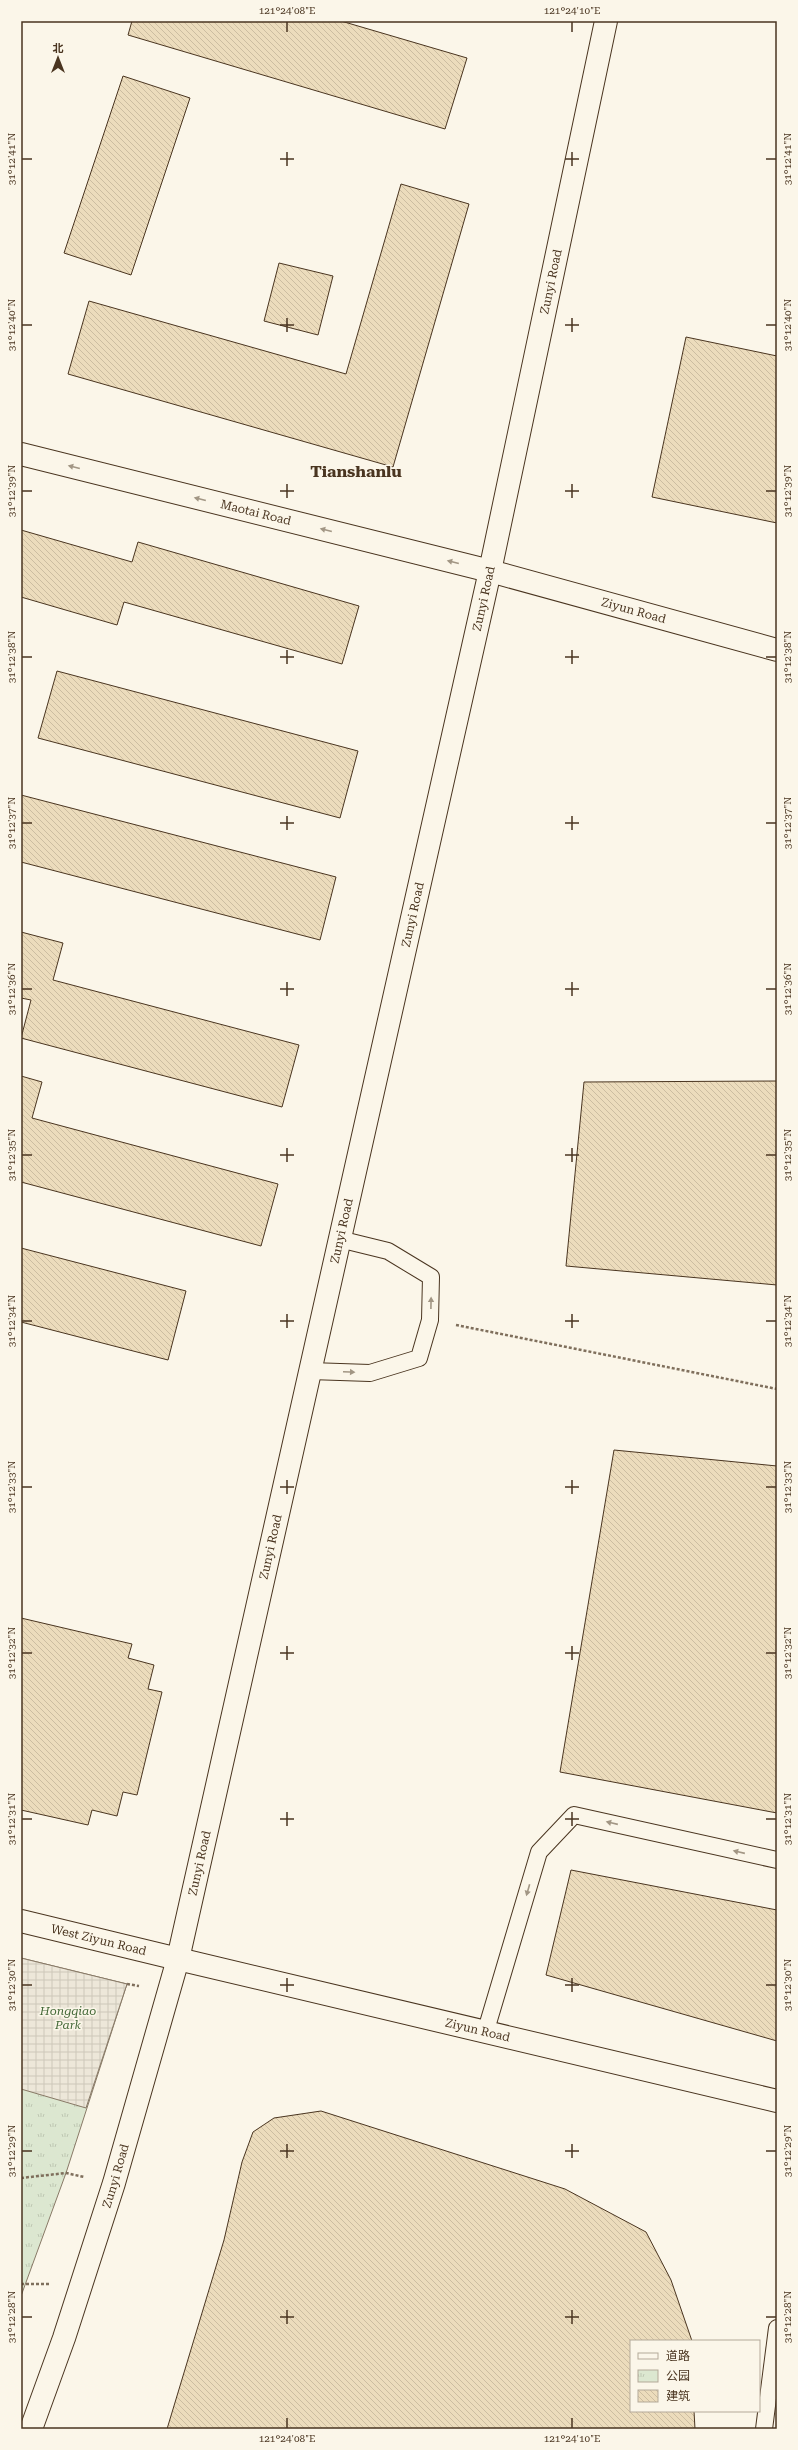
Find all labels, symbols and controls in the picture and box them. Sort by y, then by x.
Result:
text: 121°24'08"E [259,5,315,16]
text: 121°24'10"E [544,5,600,16]
north arrow [38,38,78,78]
text: 北 [53,42,64,55]
text: 31°12'41"N [6,133,17,185]
text: 31°12'41"N [782,133,793,185]
street label: Zunyi Road [537,248,565,315]
text: 31°12'40"N [6,299,17,351]
text: 31°12'40"N [782,299,793,351]
district label: Tianshanlu [310,462,402,481]
one-way arrow [68,464,80,470]
text: 31°12'39"N [6,465,17,517]
text: 31°12'39"N [782,465,793,517]
one-way arrow [194,496,206,502]
street label: Maotai Road [219,497,293,528]
one-way arrow [320,527,333,533]
one-way arrow [446,558,459,564]
street label: Zunyi Road [470,565,498,632]
street label: Ziyun Road [600,595,668,626]
text: 31°12'38"N [6,631,17,683]
text: 31°12'38"N [782,631,793,683]
text: 31°12'37"N [6,797,17,849]
text: 31°12'37"N [782,797,793,849]
street label: Zunyi Road [399,881,427,948]
text: 31°12'36"N [6,963,17,1015]
text: 31°12'36"N [782,963,793,1015]
text: 31°12'35"N [6,1129,17,1181]
text: 31°12'35"N [782,1129,793,1181]
street label: Zunyi Road [328,1197,356,1265]
text: 31°12'34"N [6,1295,17,1347]
text: 31°12'34"N [782,1295,793,1347]
one-way arrow [428,1296,434,1309]
one-way arrow [343,1369,356,1375]
text: 31°12'33"N [6,1461,17,1513]
text: 31°12'33"N [782,1461,793,1513]
street label: Zunyi Road [257,1513,285,1581]
text: 31°12'32"N [6,1627,17,1679]
text: 31°12'32"N [782,1627,793,1679]
text: 31°12'31"N [6,1793,17,1845]
text: 31°12'31"N [782,1793,793,1845]
one-way arrow [606,1820,618,1826]
street label: Zunyi Road [185,1829,214,1897]
one-way arrow [733,1848,745,1854]
one-way arrow [525,1884,531,1896]
street label: West Ziyun Road [50,1922,148,1958]
text: 31°12'30"N [6,1959,17,2011]
text: 31°12'30"N [782,1959,793,2011]
park label: Hongqiao Park [39,2004,96,2032]
street label: Ziyun Road [444,2016,512,2045]
text: 31°12'29"N [6,2125,17,2177]
text: 31°12'29"N [782,2125,793,2177]
street label: Zunyi Road [99,2142,132,2210]
text: 31°12'28"N [6,2291,17,2343]
text: 31°12'28"N [782,2291,793,2343]
legend [630,2340,760,2412]
text: 道路 [666,2349,690,2363]
text: 公园 [666,2369,690,2383]
text: 建筑 [666,2389,690,2403]
text: 121°24'08"E [259,2433,315,2444]
text: 121°24'10"E [544,2433,600,2444]

